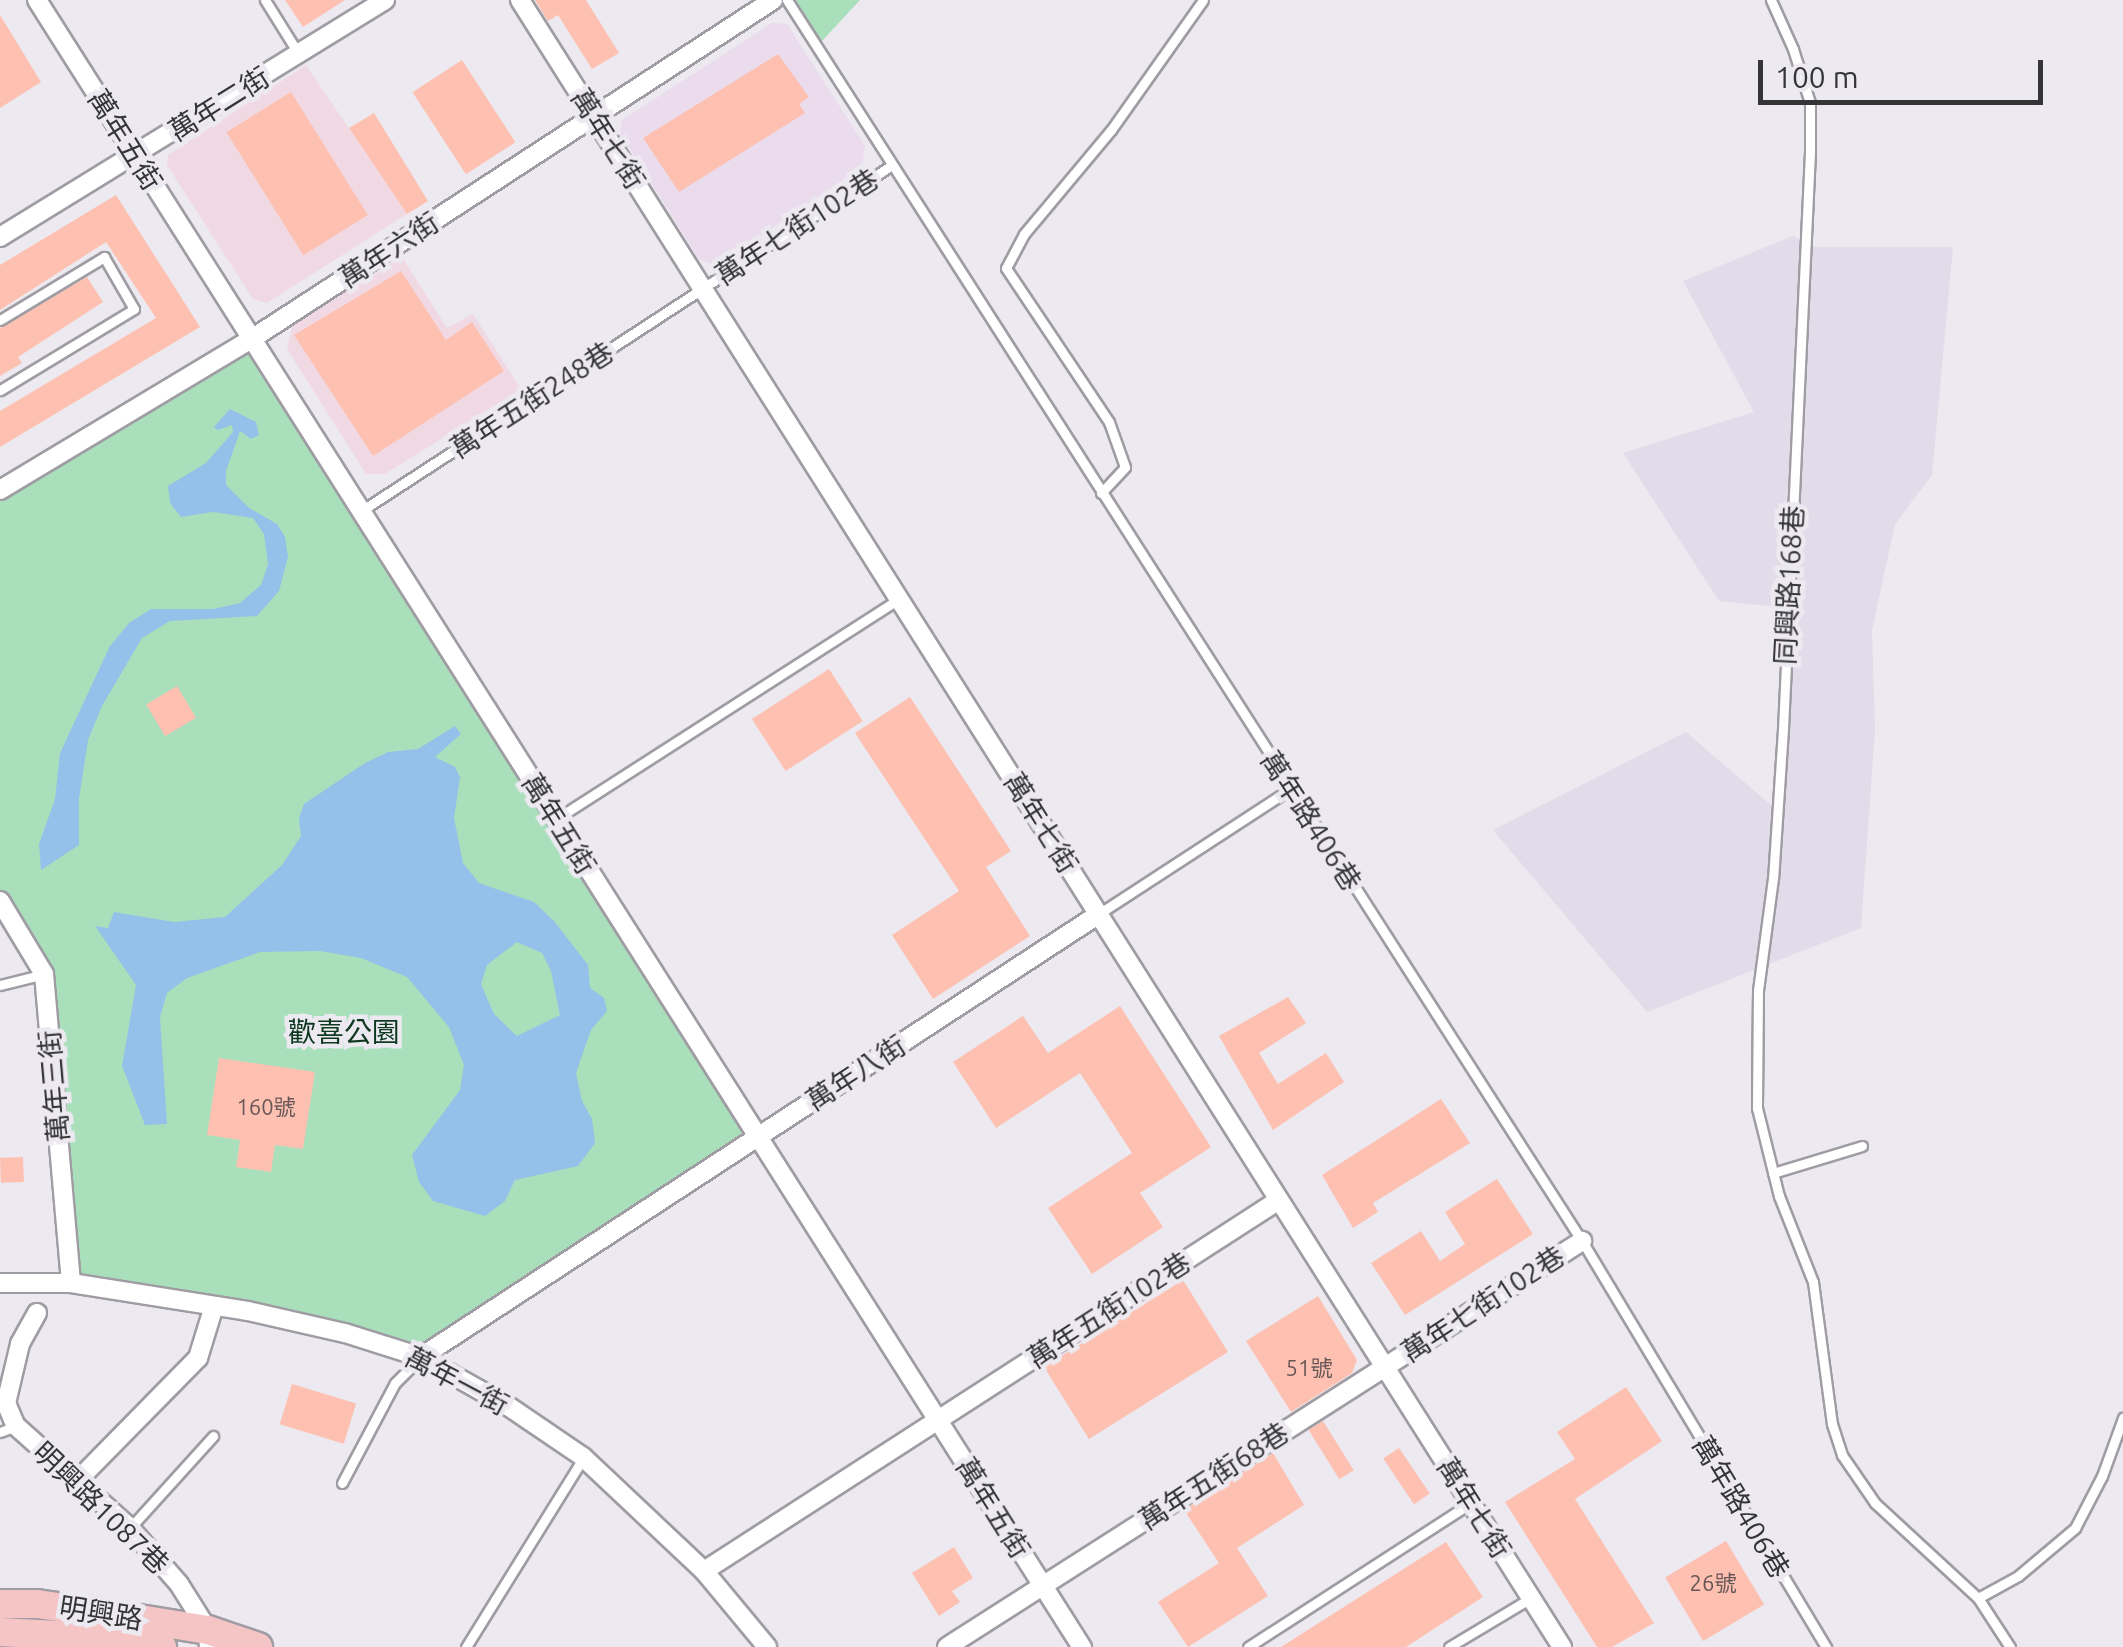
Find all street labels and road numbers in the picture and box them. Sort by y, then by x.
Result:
street label: 萬年二街 [163,60,275,148]
street label: 萬年七街 [564,83,652,195]
street label: 萬年五街 [81,84,169,196]
street label: 萬年七街102巷 [709,162,885,292]
street label: 萬年六街 [333,205,445,295]
street label: 萬年五街248巷 [444,335,620,465]
street label: 同興路168巷 [1768,505,1810,665]
street label: 萬年路406巷 [1254,745,1368,897]
street label: 萬年七街 [997,767,1085,879]
street label: 萬年五街 [515,768,603,880]
street label: 萬年八街 [800,1028,912,1118]
street label: 萬年三街 [32,1029,76,1143]
street label: 萬年七街102巷 [1395,1239,1571,1369]
street label: 萬年五街102巷 [1021,1245,1197,1375]
street label: 萬年一街 [400,1340,514,1422]
street label: 萬年五街68巷 [1133,1415,1295,1537]
street label: 萬年路406巷 [1686,1430,1796,1584]
street label: 明興路1087巷 [26,1435,176,1581]
street label: 萬年五街 [949,1452,1037,1564]
street label: 萬年七街 [1430,1452,1518,1564]
street label: 明興路 [57,1590,145,1636]

